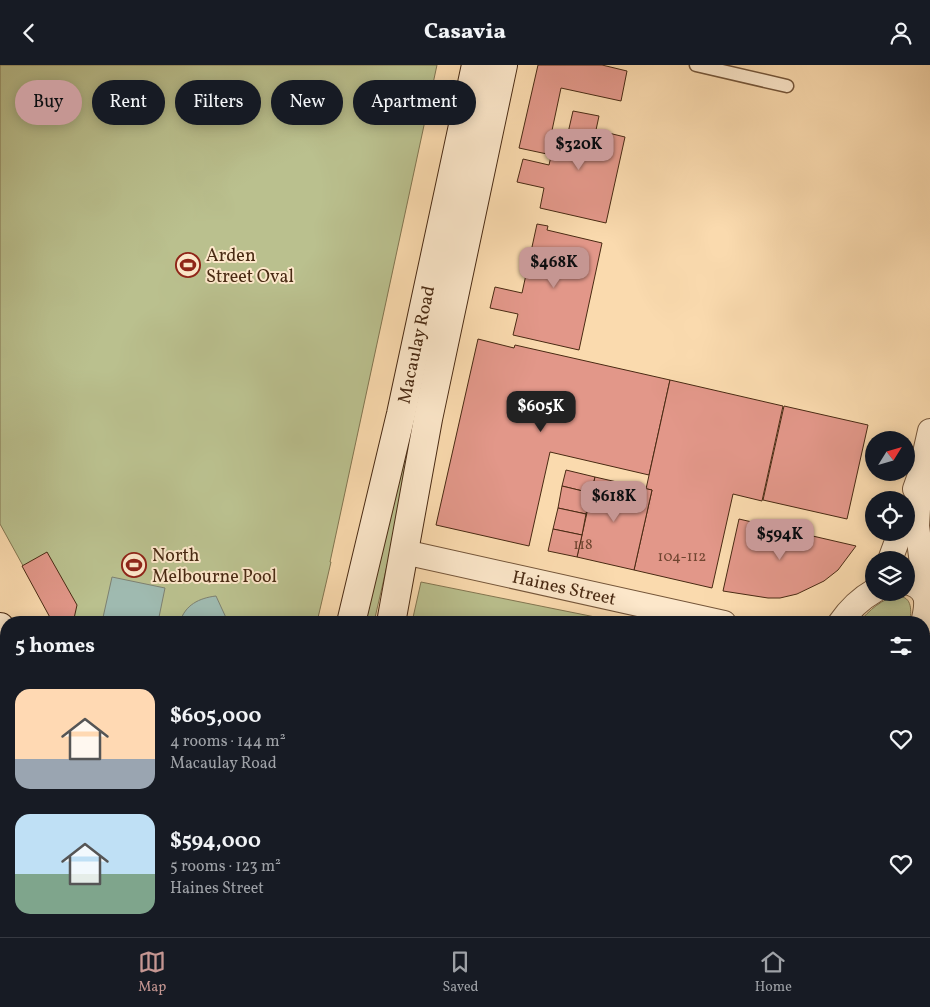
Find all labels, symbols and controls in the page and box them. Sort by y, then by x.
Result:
text: Casavia [424,17,506,48]
icon: back [15,19,43,47]
icon: person [887,19,915,47]
chip: Buy [15,80,82,125]
chip: Rent [92,80,165,125]
chip: Filters [175,80,261,125]
chip: New [271,80,343,125]
chip: Apartment [353,80,476,125]
pin: $320K [544,129,614,171]
text: $320K [556,134,602,156]
place label: Arden Street Oval [206,244,294,290]
pin: $468K [519,247,589,289]
sports icon: Arden Street Oval [175,252,201,278]
text: $468K [530,252,578,274]
street label: Macaulay Road [393,283,442,406]
pin: $605K [506,391,576,433]
text: $605K [518,396,564,418]
north arrow [865,431,915,481]
map controls [865,431,915,601]
pin: $618K [579,481,649,523]
text: $618K [592,486,636,508]
button: locate [865,491,915,541]
pin: $594K [745,519,815,561]
text: $594K [757,524,803,546]
house number: 118 [573,535,593,556]
place label: North Melbourne Pool [152,544,277,590]
house number: 104-112 [658,547,706,568]
button: layers [865,551,915,601]
sports icon: North Melbourne Pool [121,552,147,578]
street label: Haines Street [509,565,618,613]
text: 5 homes [15,632,95,661]
icon: filters [887,632,915,660]
text: $605,000 [170,702,261,731]
icon: home [55,709,115,769]
icon: heart [887,725,915,753]
text: 4 rooms · 144 m² [170,731,286,753]
text: Macaulay Road [170,753,277,775]
text: $594,000 [170,827,261,856]
icon: home [55,834,115,894]
icon: heart [887,850,915,878]
text: 5 rooms · 123 m² [170,856,281,878]
text: Haines Street [170,878,264,900]
tab: Map [138,948,166,997]
tab: Saved [442,948,479,997]
tab: Home [755,948,792,997]

